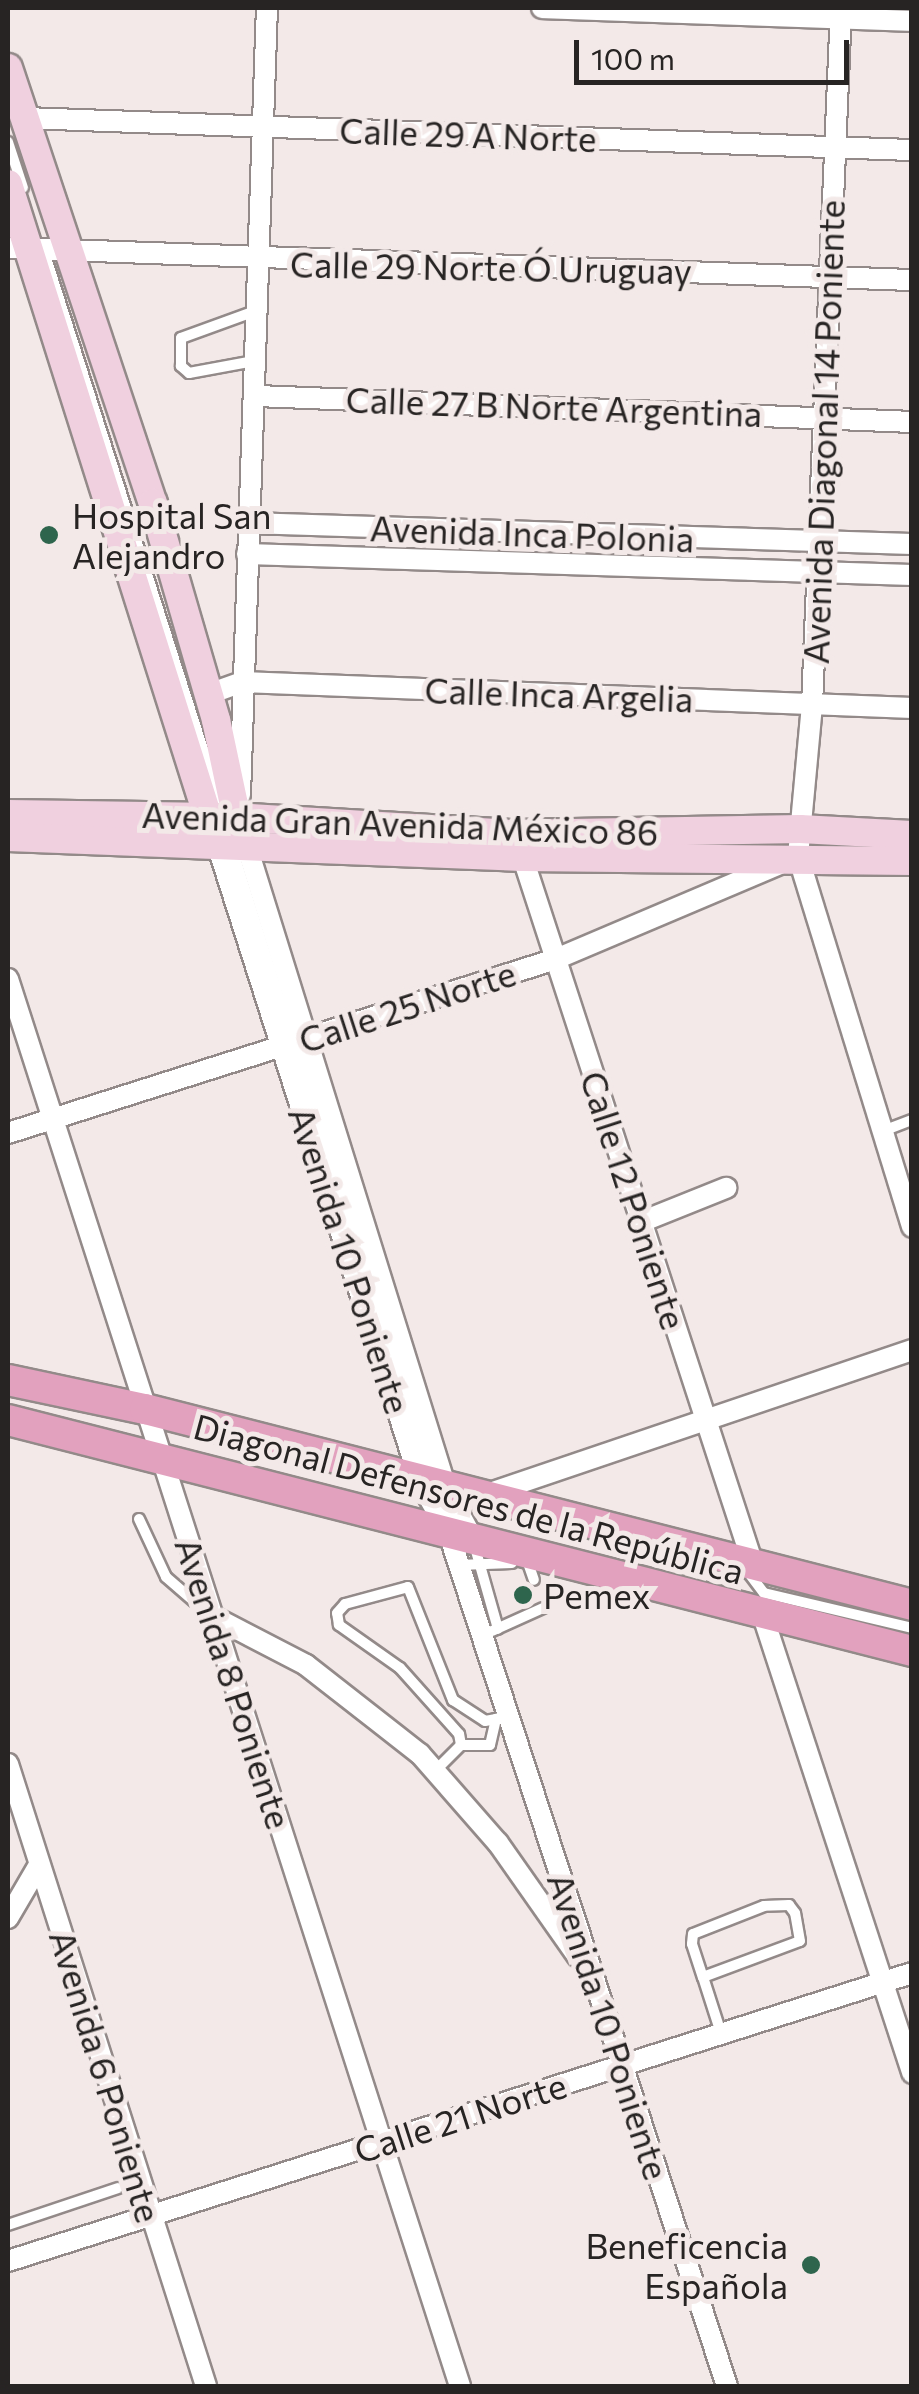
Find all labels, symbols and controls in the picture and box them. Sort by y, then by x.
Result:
scale bar [579,20,854,82]
text: 100 m [591,39,675,76]
street label: Calle 29 A Norte [339,109,597,159]
street label: Avenida Diagonal 14 Poniente [794,199,852,665]
street label: Calle 29 Norte Ó Uruguay [290,242,692,292]
street label: Calle 27 B Norte Argentina [345,378,763,434]
place label: Hospital San Alejandro [72,494,272,576]
street label: Avenida Inca Polonia [369,506,695,560]
marker: Hospital San Alejandro [36,522,62,548]
street label: Calle Inca Argelia [424,668,694,720]
street label: Avenida Gran Avenida México 86 [141,793,659,853]
street label: Calle 25 Norte [293,951,521,1061]
street label: Calle 12 Poniente [573,1066,695,1334]
street label: Avenida 10 Poniente [281,1101,419,1419]
street label: Diagonal Defensores de la República [189,1404,749,1592]
street label: Avenida 8 Poniente [167,1532,301,1834]
place label: Pemex [543,1574,650,1616]
marker: Pemex [512,1584,534,1606]
street label: Avenida 10 Poniente [540,1867,678,2185]
street label: Avenida 6 Poniente [42,1925,170,2227]
street label: Calle 21 Norte [349,2063,571,2171]
place label: Beneficencia Española [585,2224,788,2306]
marker: Beneficencia Española [798,2252,824,2278]

